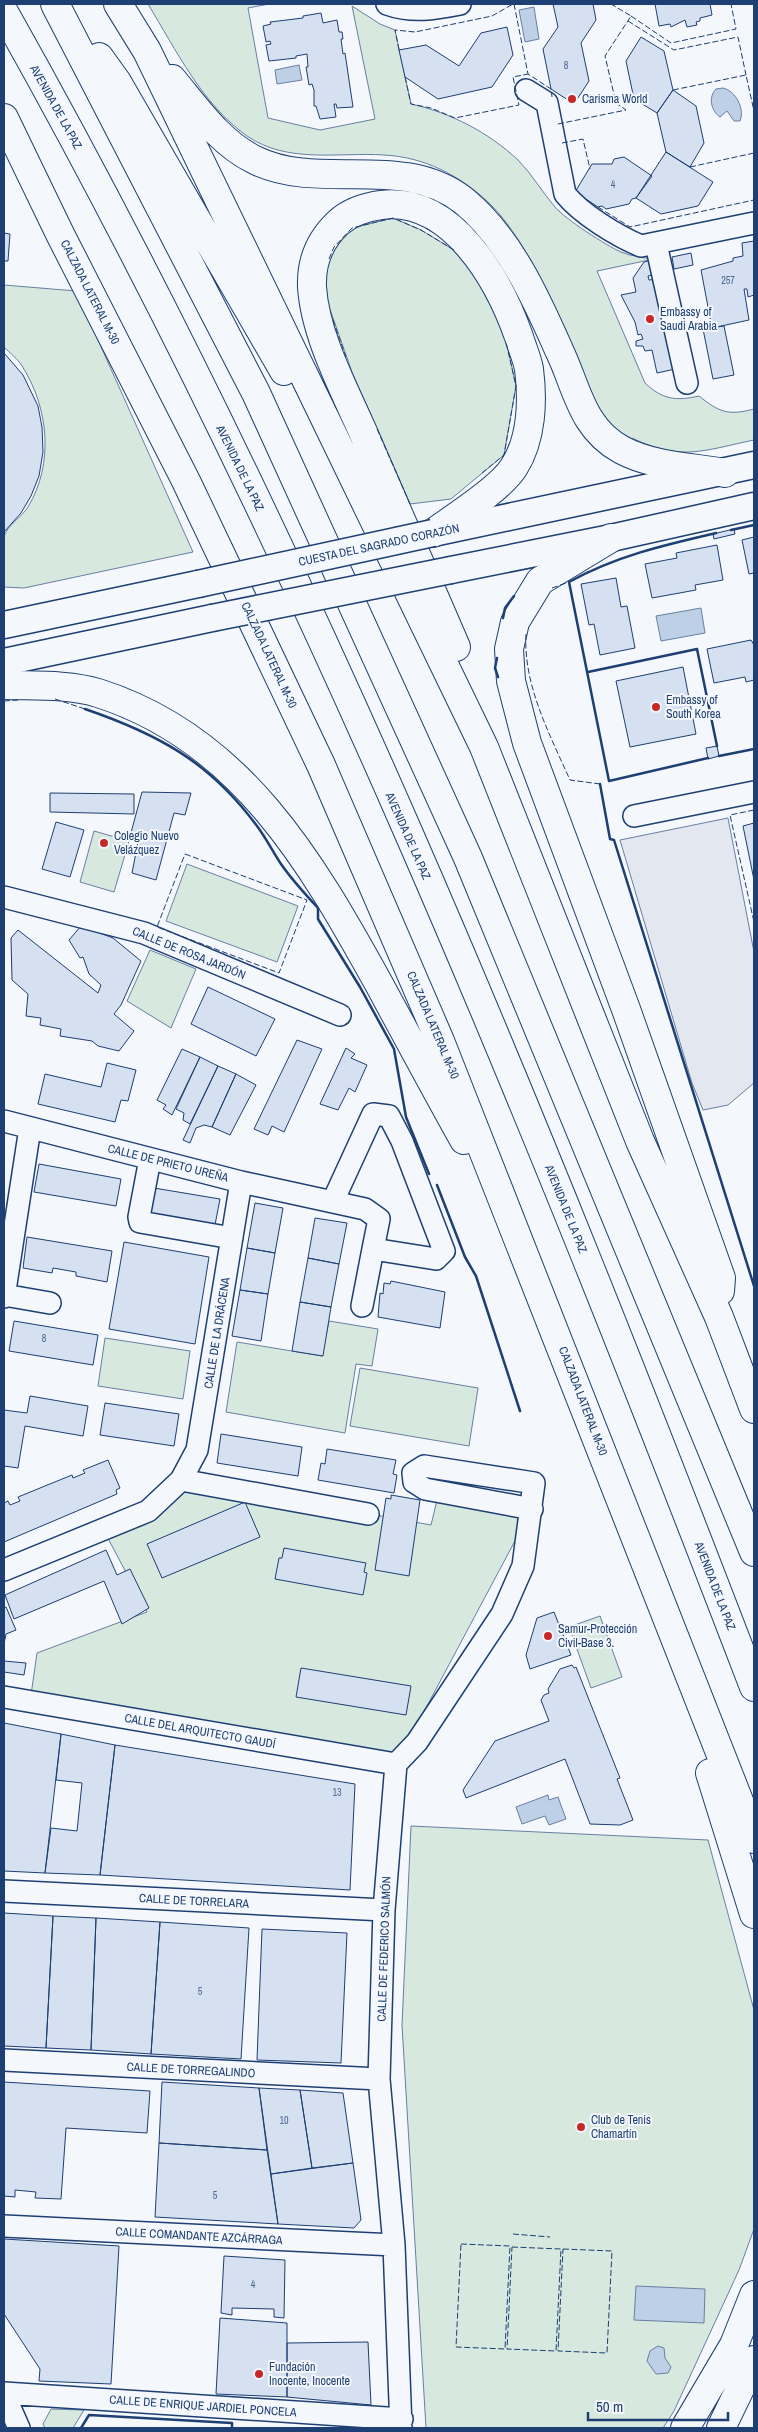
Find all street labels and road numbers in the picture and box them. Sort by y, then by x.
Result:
street label: AVENIDA DE LA PAZ [26,61,86,152]
street label: CALZADA LATERAL M-30 [57,237,123,347]
street label: AVENIDA DE LA PAZ [212,421,268,514]
street label: CUESTA DEL SAGRADO CORAZÓN [297,520,461,570]
street label: CALZADA LATERAL M-30 [237,599,301,711]
street label: AVENIDA DE LA PAZ [381,789,434,882]
street label: CALLE DE ROSA JARDÓN [130,923,248,983]
street label: CALZADA LATERAL M-30 [403,969,463,1081]
street label: CALLE DE PRIETO UREÑA [106,1140,230,1186]
street label: AVENIDA DE LA PAZ [541,1162,591,1255]
street label: CALLE DE LA DRÁCENA [200,1276,234,1390]
street label: CALZADA LATERAL M-30 [555,1344,611,1458]
street label: AVENIDA DE LA PAZ [690,1538,739,1633]
street label: CALLE DEL ARQUITECTO GAUDÍ [123,1710,277,1752]
street label: CALLE DE FEDERICO SALMÓN [373,1876,395,2022]
street label: CALLE DE TORRELARA [139,1890,250,1912]
street label: CALLE DE TORREGALINDO [126,2059,256,2081]
street label: CALLE COMANDANTE AZCÁRRAGA [115,2224,283,2248]
street label: CALLE DE ENRIQUE JARDIEL PONCELA [109,2391,298,2421]

